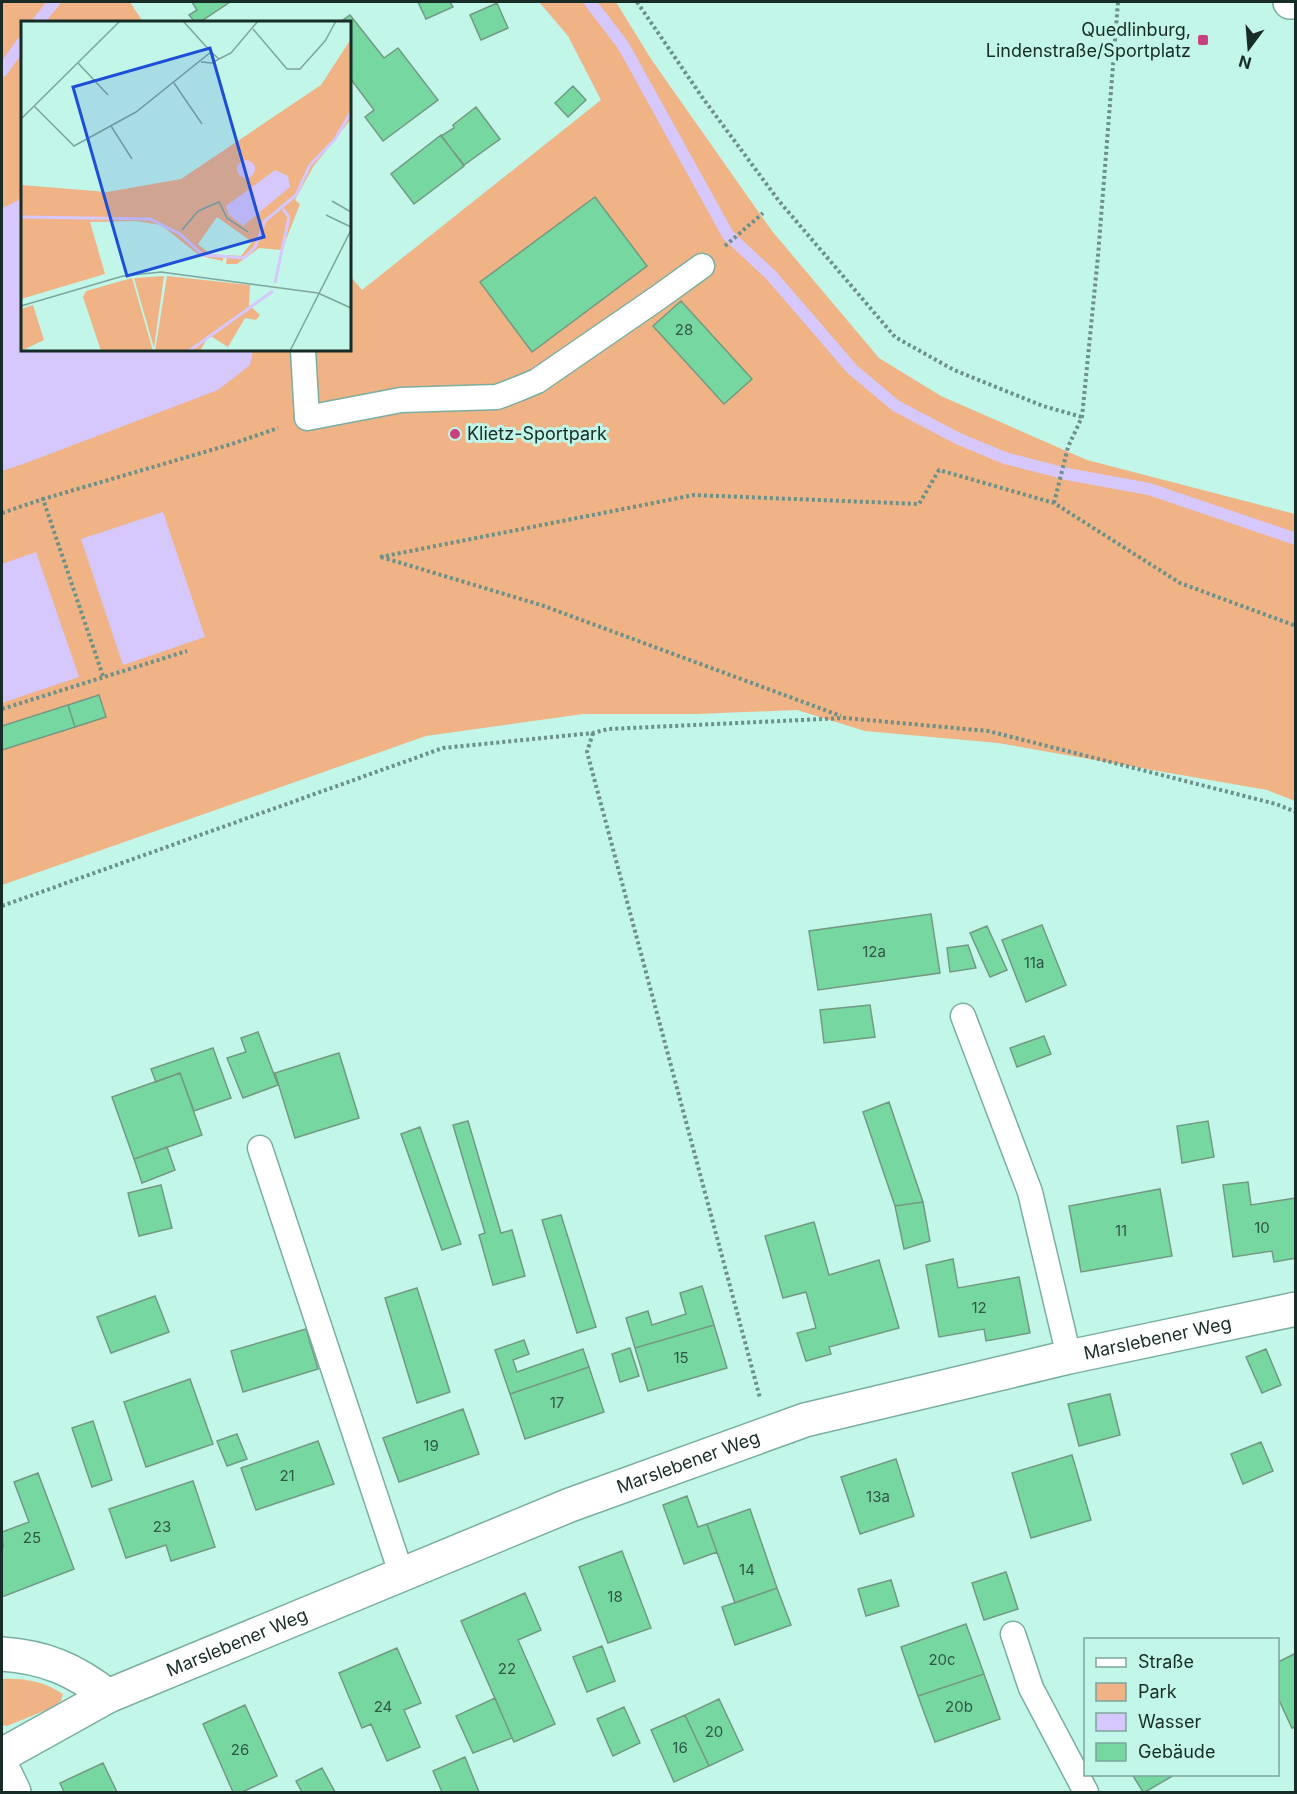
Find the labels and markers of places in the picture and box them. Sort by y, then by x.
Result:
place label: Quedlinburg, Lindenstraße/Sportplatz [986,19,1191,61]
marker: Quedlinburg, Lindenstraße/Sportplatz [1196,33,1210,47]
place label: Klietz-Sportpark [467,423,607,444]
marker: Klietz-Sportpark [448,427,462,441]

